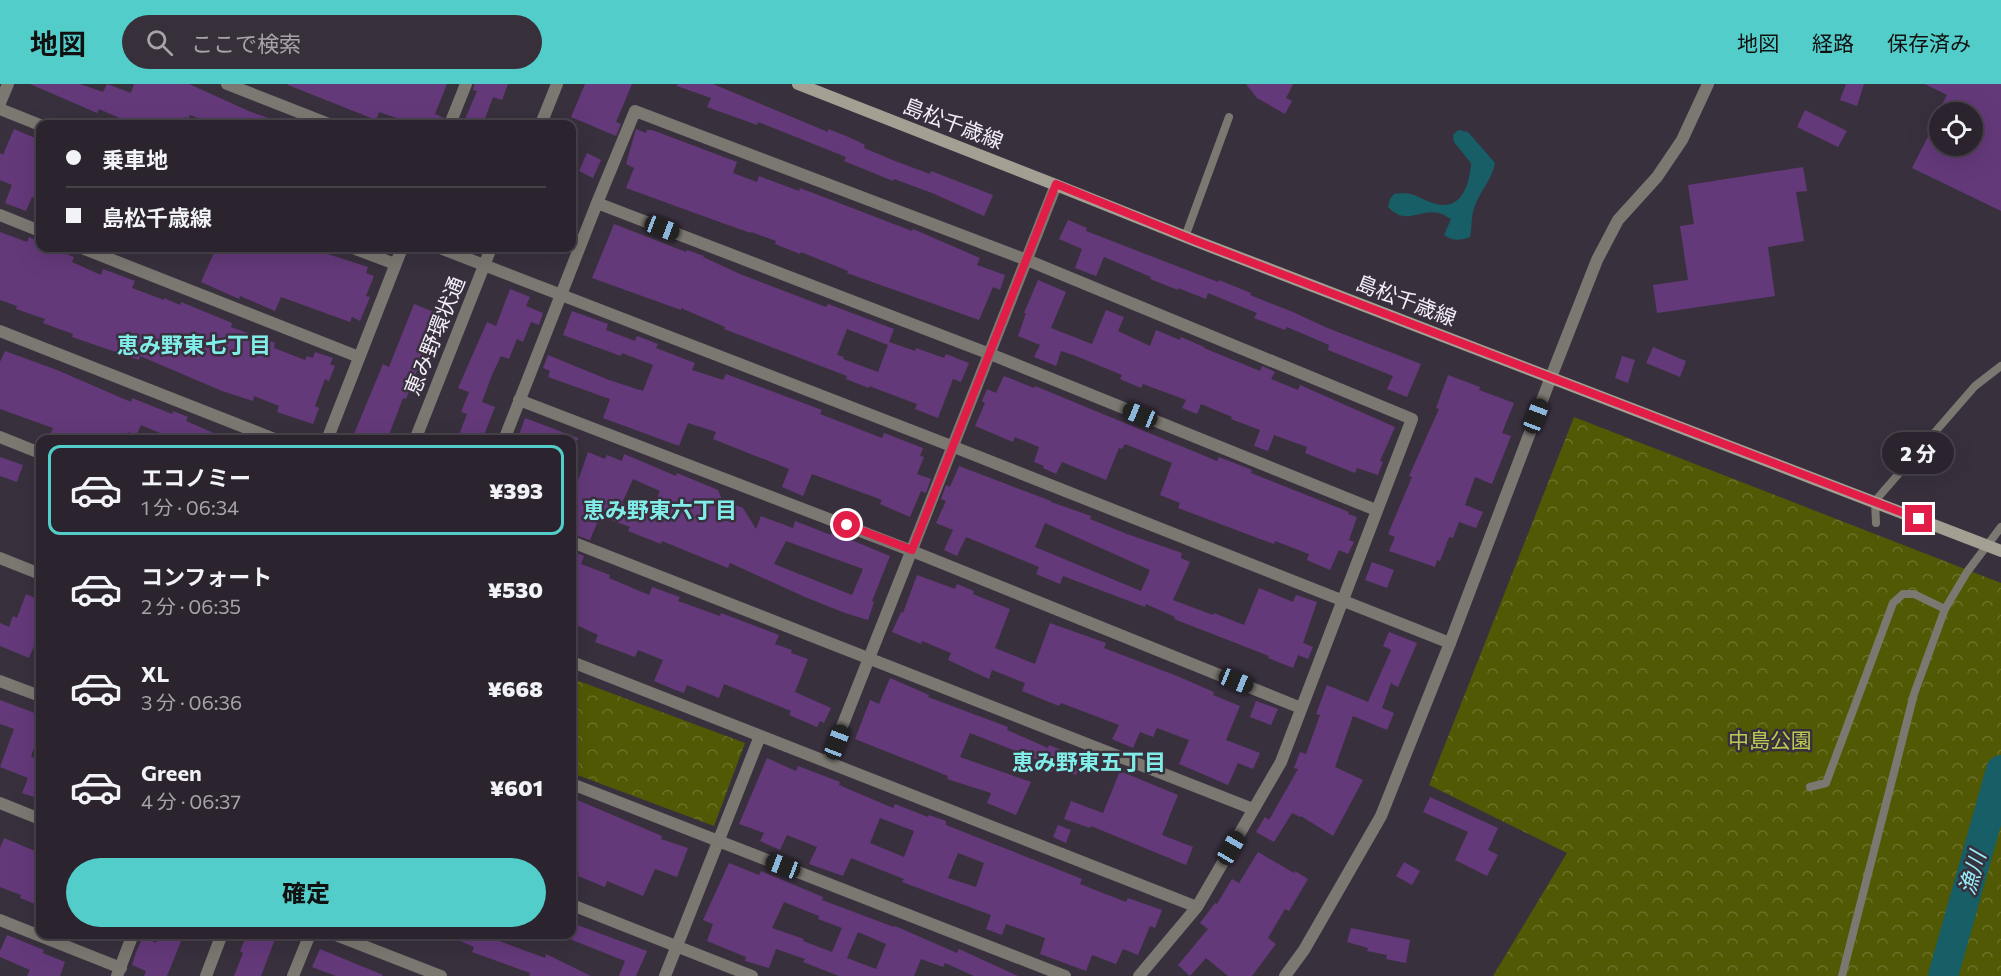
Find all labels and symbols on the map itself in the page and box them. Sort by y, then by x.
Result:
street label: 島松千歳線 [900,92,1007,153]
car [642,213,682,243]
street label: 島松千歳線 [1353,269,1460,330]
street label: 恵み野環状通 [398,272,469,399]
district label: 恵み野東七丁目 [117,331,271,358]
car [1521,396,1551,436]
car [1120,400,1160,430]
callout: 2 分 [1883,432,1955,474]
district label: 恵み野東六丁目 [583,496,737,523]
route end [1905,505,1932,532]
route start [833,511,860,538]
car [1216,666,1256,696]
car [822,722,852,762]
park label: 中島公園 [1728,727,1812,752]
district label: 恵み野東五丁目 [1012,748,1166,775]
car [1214,828,1248,868]
water label: 漁川 [1952,846,1991,898]
car [763,851,803,881]

